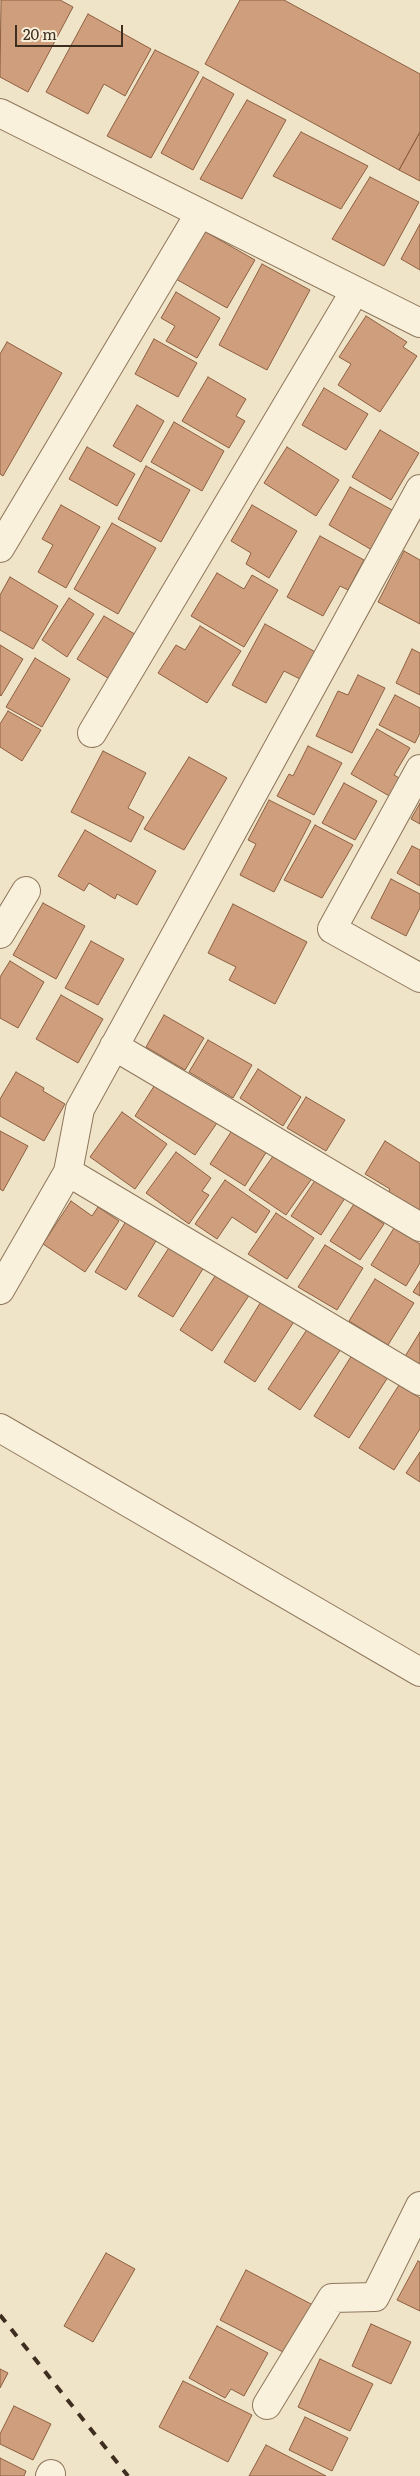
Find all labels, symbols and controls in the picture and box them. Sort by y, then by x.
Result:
scale bar [18,15,125,47]
text: 20 m [23,22,57,45]

